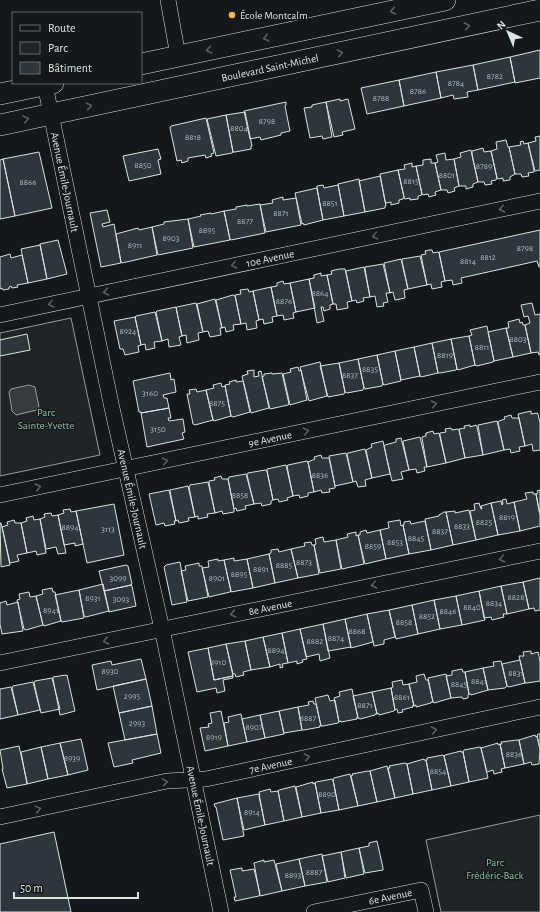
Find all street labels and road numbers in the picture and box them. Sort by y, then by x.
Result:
street label: Boulevard Saint-Michel [220,52,320,83]
street label: Avenue Émile-Journault [49,131,81,233]
street label: 10e Avenue [245,248,295,268]
street label: 9e Avenue [247,429,293,448]
street label: Avenue Émile-Journault [116,448,149,550]
street label: 8e Avenue [247,597,293,617]
street label: 7e Avenue [248,755,293,775]
street label: Avenue Émile-Journault [185,765,217,867]
street label: 6e Avenue [368,886,413,906]

